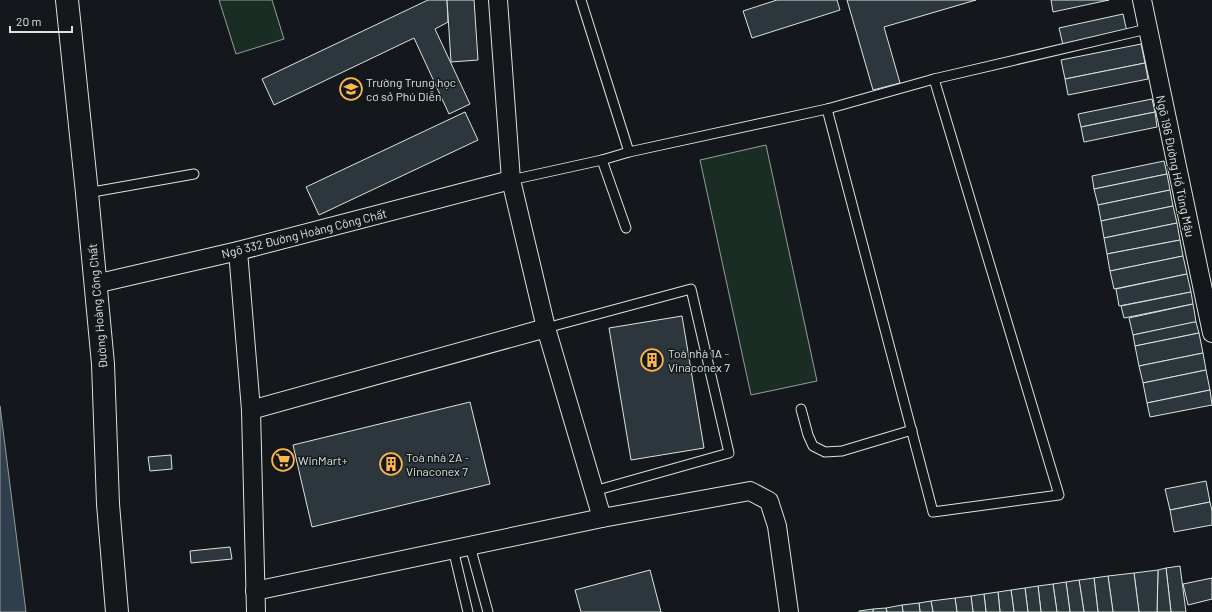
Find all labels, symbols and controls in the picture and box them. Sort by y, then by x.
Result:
scale bar [10,8,72,34]
text: 20 m [16,14,42,28]
place label: Trường Trung học cơ sở Phú Diễn [366,75,456,103]
school or university icon: Trường Trung học cơ sở Phú Diễn [338,76,364,102]
street label: Ngõ 196 Đường Hồ Tùng Mậu [1154,94,1198,238]
street label: Ngõ 332 Đường Hoàng Công Chất [220,206,388,260]
street label: Đường Hoàng Công Chất [85,243,109,369]
place label: Toà nhà 1A - Vinaconex 7 [668,346,730,374]
building icon: Toà nhà 1A - Vinaconex 7 [639,347,665,373]
supermarket icon: WinMart+ [270,447,296,473]
place label: Toà nhà 2A - Vinaconex 7 [406,450,470,478]
building icon: Toà nhà 2A - Vinaconex 7 [378,451,404,477]
place label: WinMart+ [298,453,348,467]

